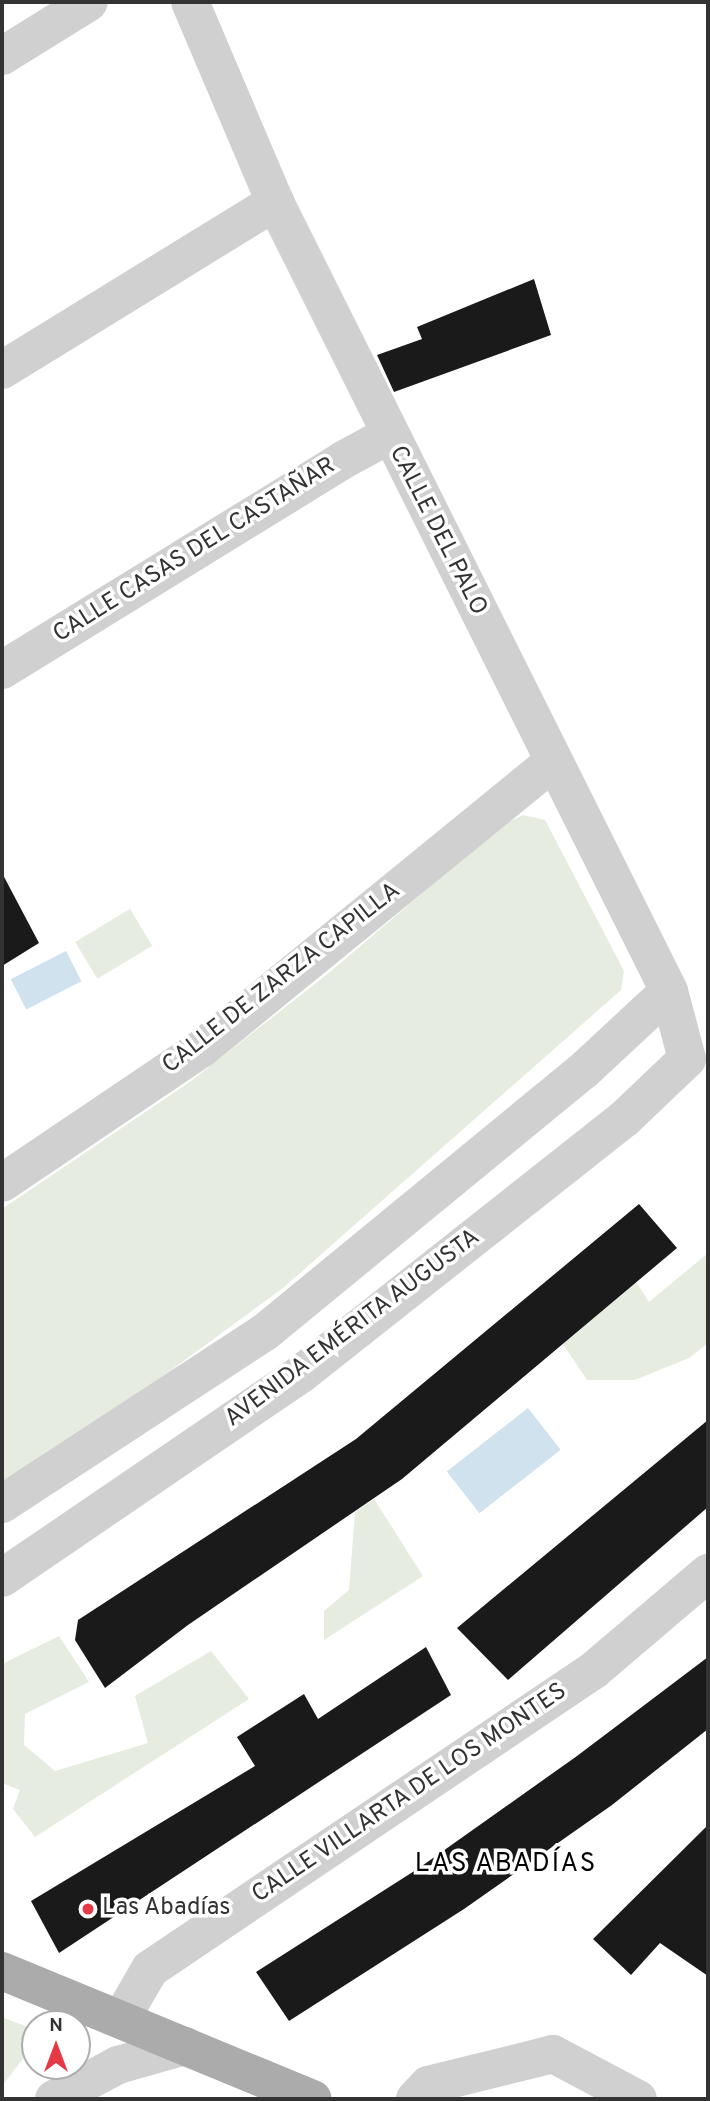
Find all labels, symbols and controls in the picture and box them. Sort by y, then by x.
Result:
street label: CALLE DEL PALO [382,441,492,621]
street label: CALLE CASAS DEL CASTAÑAR [48,452,342,650]
street label: CALLE DE ZARZA CAPILLA [157,877,407,1081]
street label: AVENIDA EMÉRITA AUGUSTA [219,1223,487,1435]
street label: CALLE VILLARTA DE LOS MONTES [247,1677,573,1911]
district label: LAS ABADÍAS [416,1849,596,1881]
place label: Las Abadías [102,1895,232,1923]
marker: Las Abadías [80,1901,96,1917]
north arrow [21,2010,91,2080]
text: N [49,2014,63,2038]

